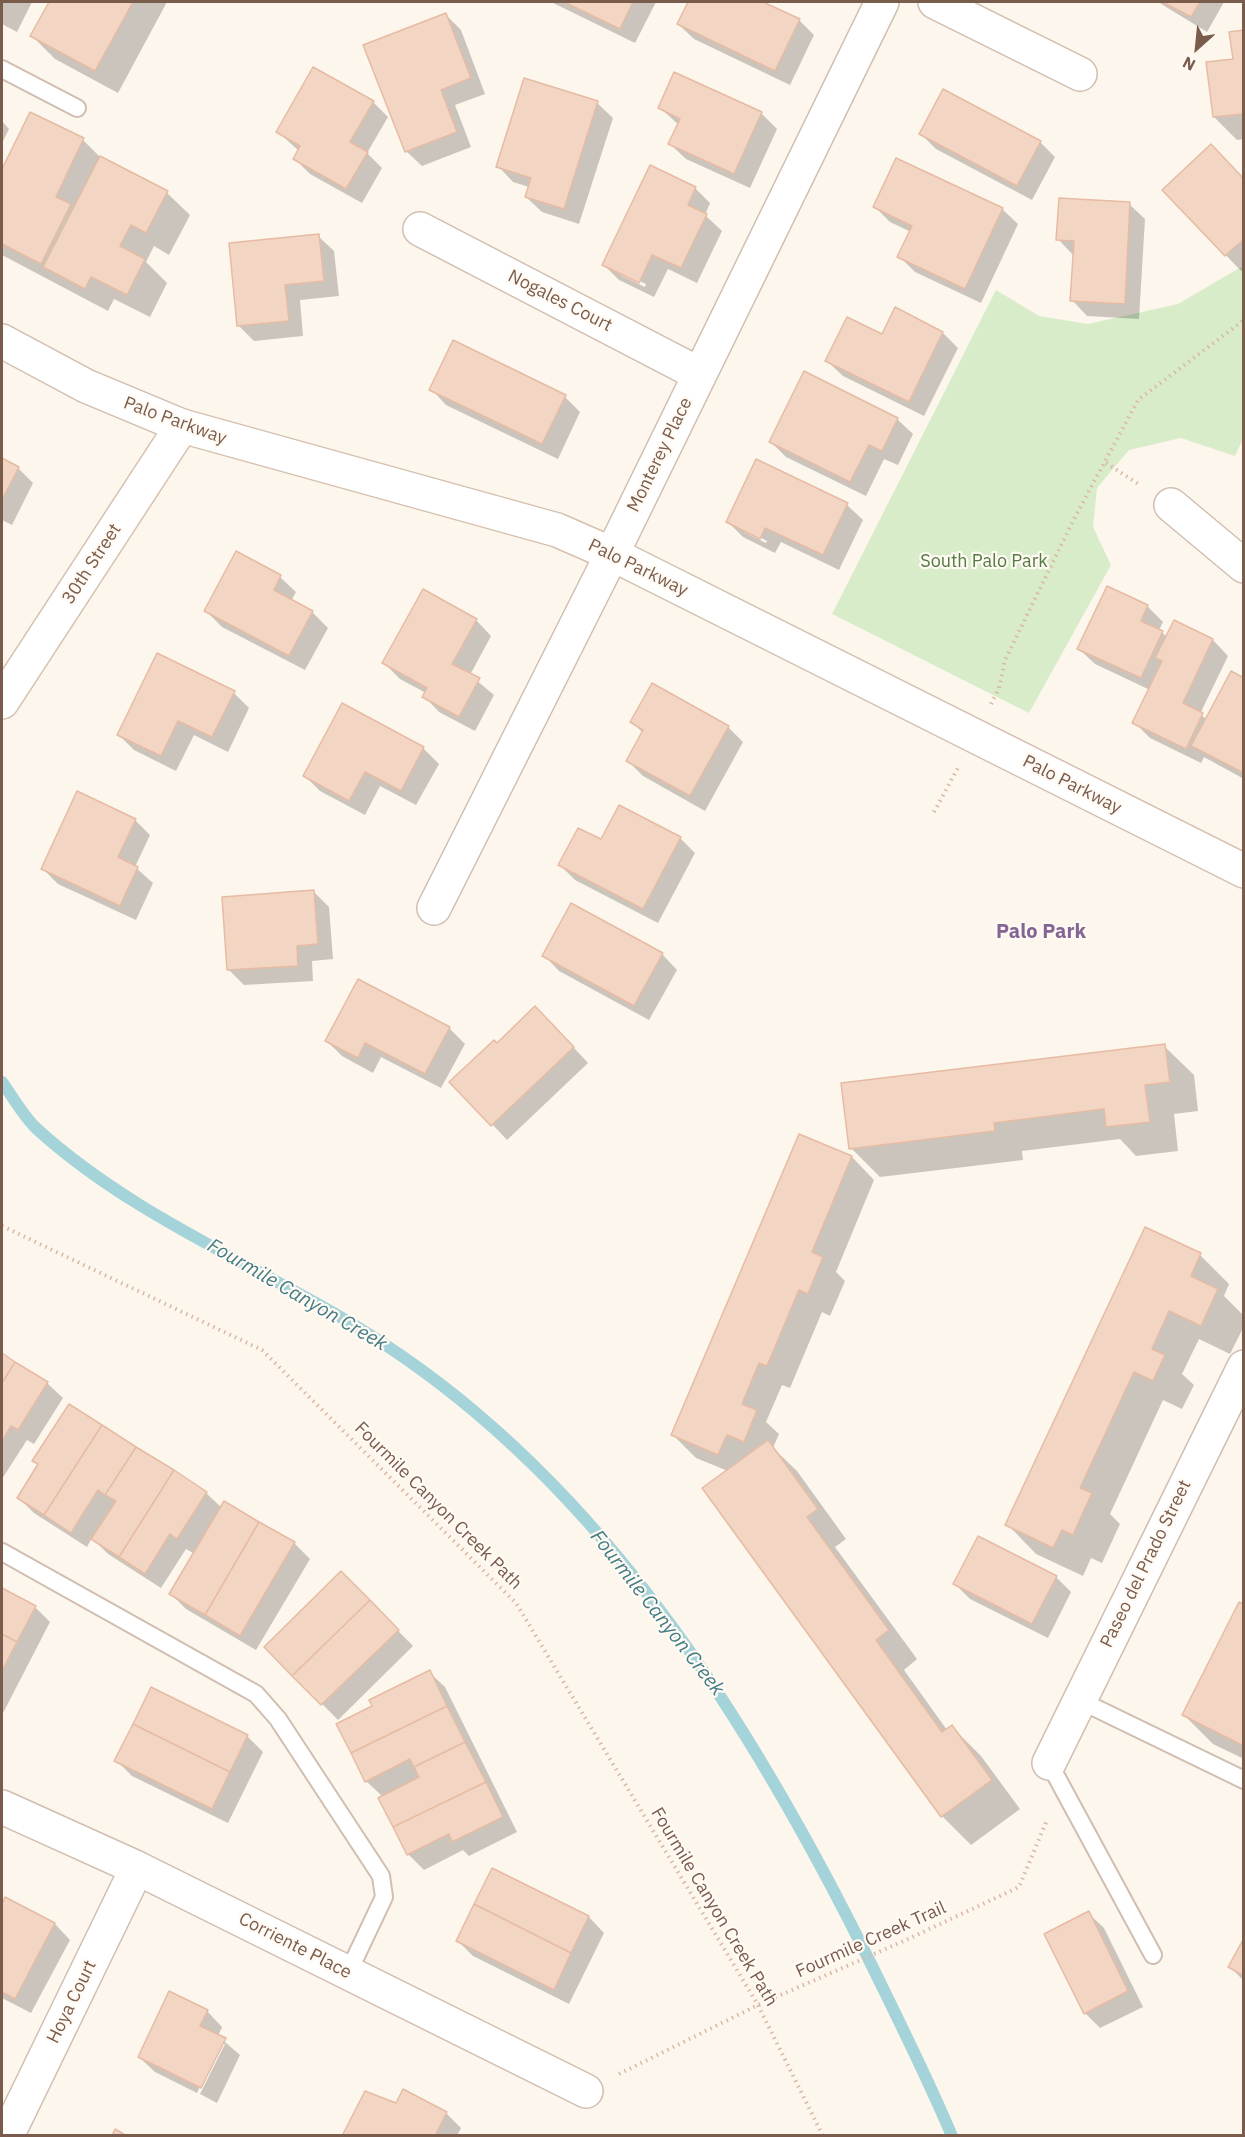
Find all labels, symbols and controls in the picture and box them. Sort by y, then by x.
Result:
north arrow [1167,18,1227,78]
text: N [1179,52,1199,76]
street label: Nogales Court [504,265,616,337]
street label: Palo Parkway [120,392,230,450]
street label: Monterey Place [623,394,697,516]
street label: 30th Street [58,520,126,608]
street label: Palo Parkway [585,535,691,601]
park label: South Palo Park [920,551,1048,573]
street label: Palo Parkway [1019,751,1125,819]
district label: Palo Park [996,920,1086,944]
water label: Fourmile Canyon Creek [203,1234,391,1356]
street label: Fourmile Canyon Creek Path [350,1418,526,1594]
street label: Paseo del Prado Street [1096,1477,1196,1651]
water label: Fourmile Canyon Creek [585,1525,729,1701]
street label: Fourmile Canyon Creek Path [646,1804,782,2010]
street label: Fourmile Creek Trail [793,1897,949,1983]
street label: Corriente Place [235,1908,355,1984]
street label: Hoya Court [43,1957,101,2047]

